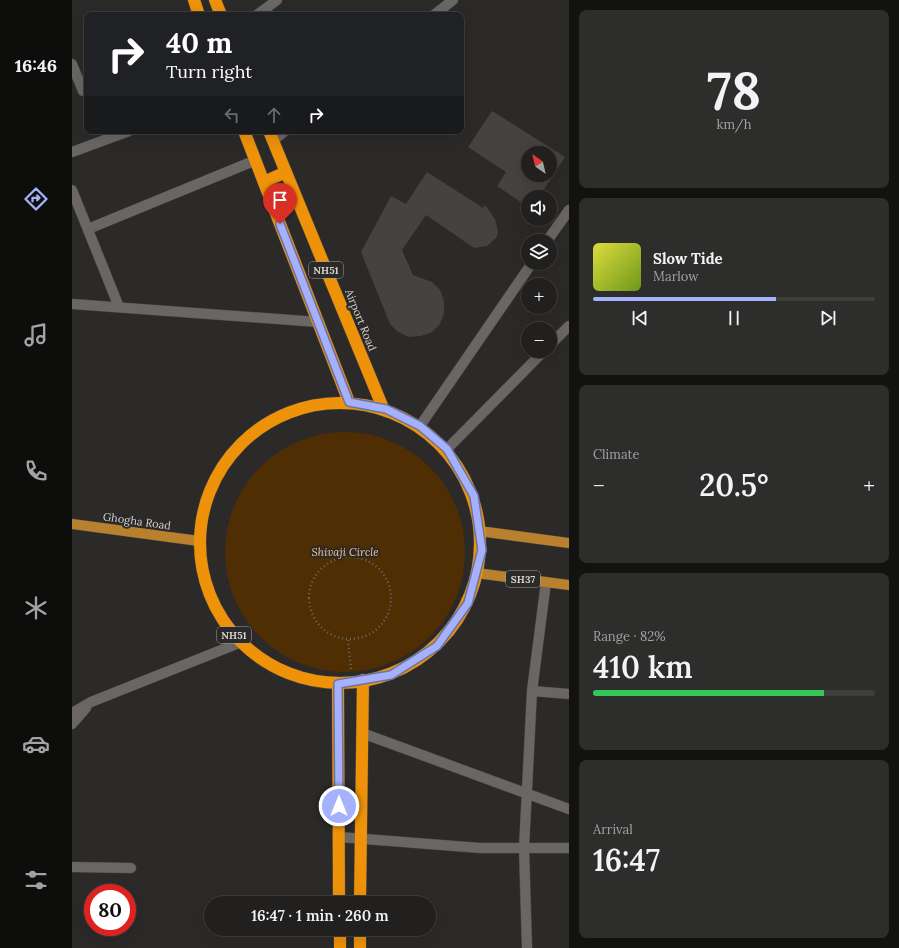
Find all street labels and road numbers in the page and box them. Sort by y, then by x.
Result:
road number: NH51 [309,262,343,278]
street label: Airport Road [342,286,380,353]
street label: Ghogha Road [102,509,172,533]
road number: SH37 [506,571,540,587]
road number: NH51 [217,627,251,643]

